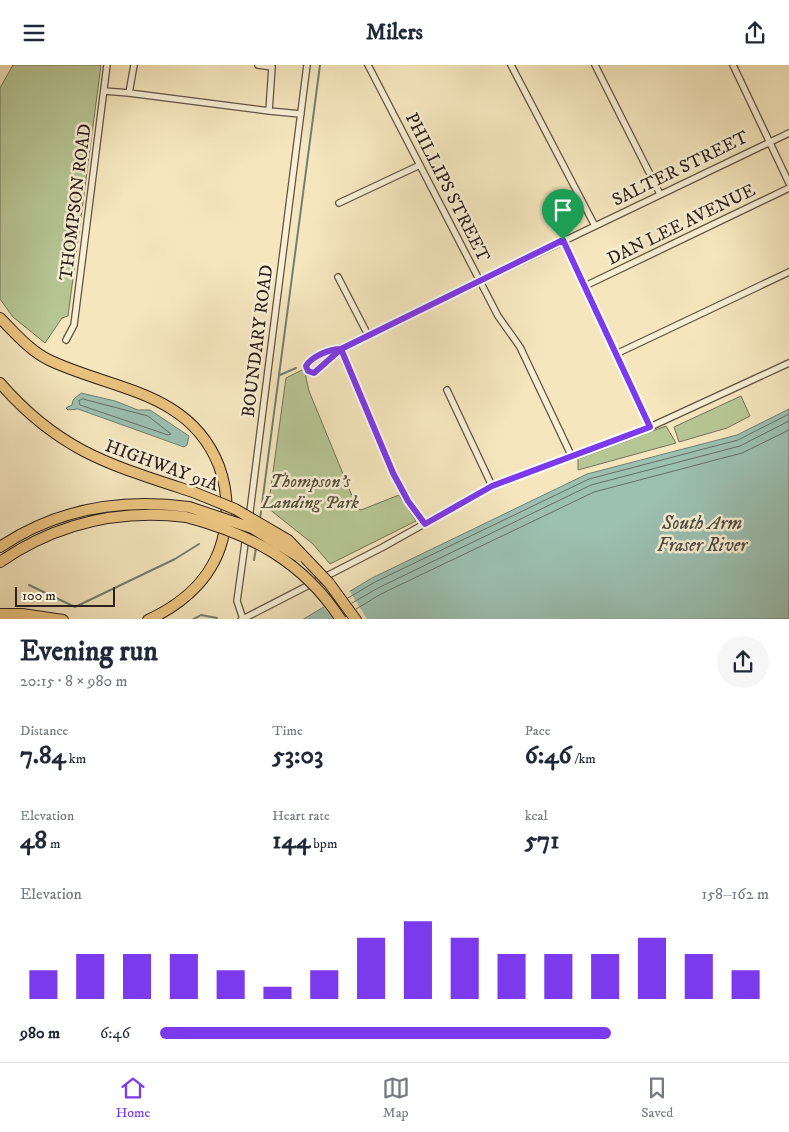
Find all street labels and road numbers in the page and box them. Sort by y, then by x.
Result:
street label: PHILLIPS STREET [400,109,494,266]
street label: THOMPSON ROAD [55,122,97,282]
street label: SALTER STREET [609,126,753,211]
street label: DAN LEE AVENUE [604,179,759,270]
street label: BOUNDARY ROAD [238,263,278,419]
street label: HIGHWAY 91A [102,435,222,497]

